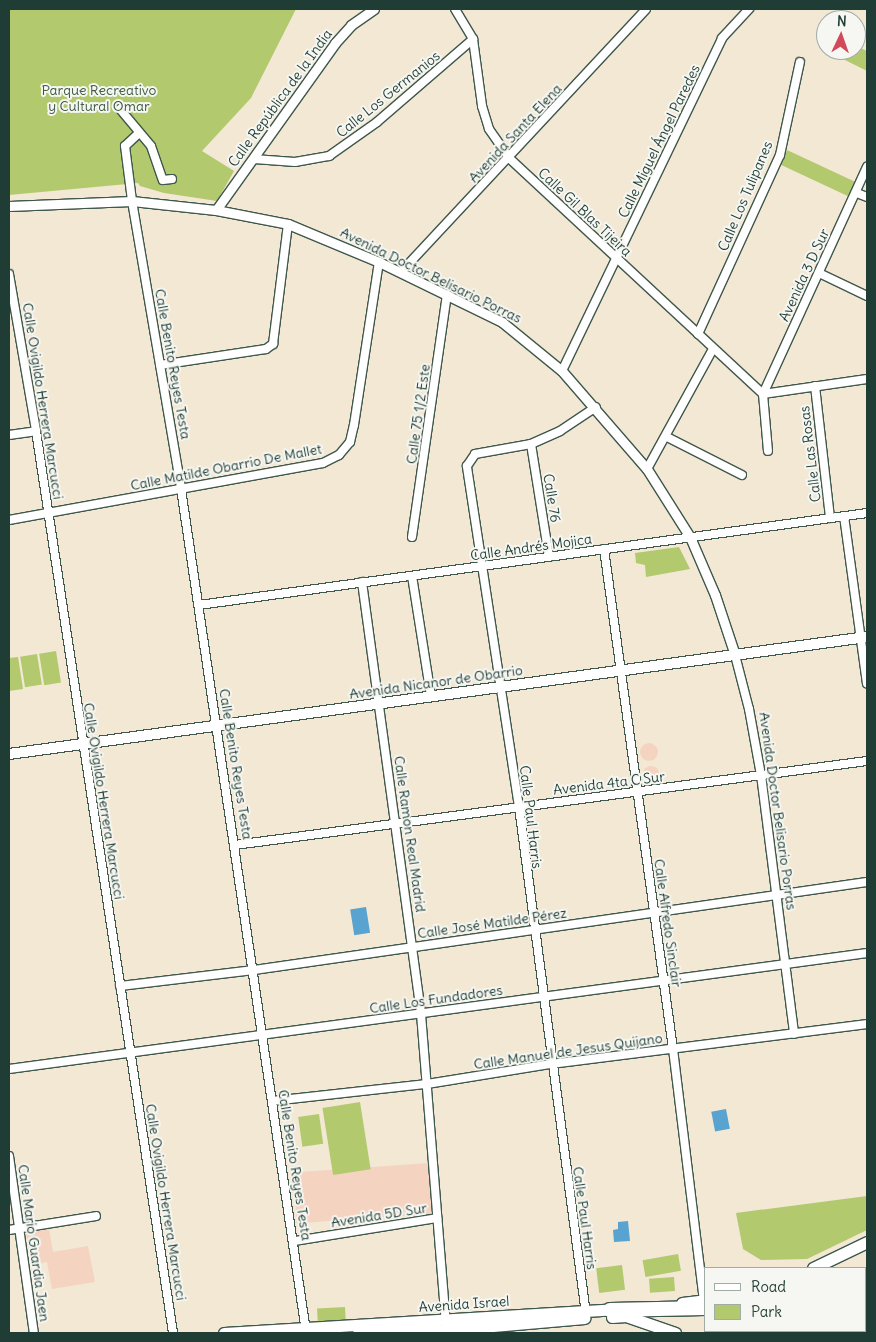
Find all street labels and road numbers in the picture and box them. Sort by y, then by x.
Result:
street label: Calle República de la India [224,26,336,170]
street label: Calle Los Germanios [333,47,443,141]
street label: Calle Miguel Ángel Paredes [615,62,703,220]
street label: Avenida Santa Elena [465,80,565,186]
street label: Calle Los Tulipanes [714,138,776,254]
street label: Calle Gil Blas Tijeira [535,164,635,260]
street label: Avenida Doctor Belisario Porras [338,224,524,326]
street label: Avenida 3 D Sur [775,226,833,324]
street label: Calle Benito Reyes Testa [151,287,195,441]
street label: Calle Ovigildo Herrera Marcucci [19,302,67,500]
street label: Calle 75 1/2 Este [403,363,433,465]
street label: Calle Las Rosas [796,405,824,503]
street label: Calle Matilde Obarrio De Mallet [129,440,323,494]
street label: Calle 76 [540,472,564,524]
street label: Calle Andrés Mojica [469,530,593,564]
street label: Avenida Nicanor de Obarrio [348,662,524,702]
street label: Calle Benito Reyes Testa [216,687,256,841]
street label: Calle Ovigildo Herrera Marcucci [80,702,128,900]
street label: Avenida Doctor Belisario Porras [756,711,800,911]
street label: Calle Ramon Real Madrid [391,755,429,913]
street label: Calle Paul Harris [516,764,546,870]
street label: Avenida 4ta C Sur [552,768,666,798]
street label: Calle Alfredo Sinclair [651,858,685,988]
street label: Calle José Matilde Pérez [416,904,568,942]
street label: Calle Los Fundadores [368,981,504,1017]
street label: Calle Manuel de Jesus Quijano [472,1029,664,1073]
street label: Calle Benito Reyes Testa [275,1088,315,1242]
street label: Calle Ovigildo Herrera Marcucci [142,1103,190,1301]
street label: Calle Mario Guardia Jaen [15,1163,53,1323]
street label: Calle Paul Harris [569,1165,601,1271]
street label: Avenida 5D Sur [330,1199,428,1231]
street label: Avenida Israel [418,1292,510,1316]

